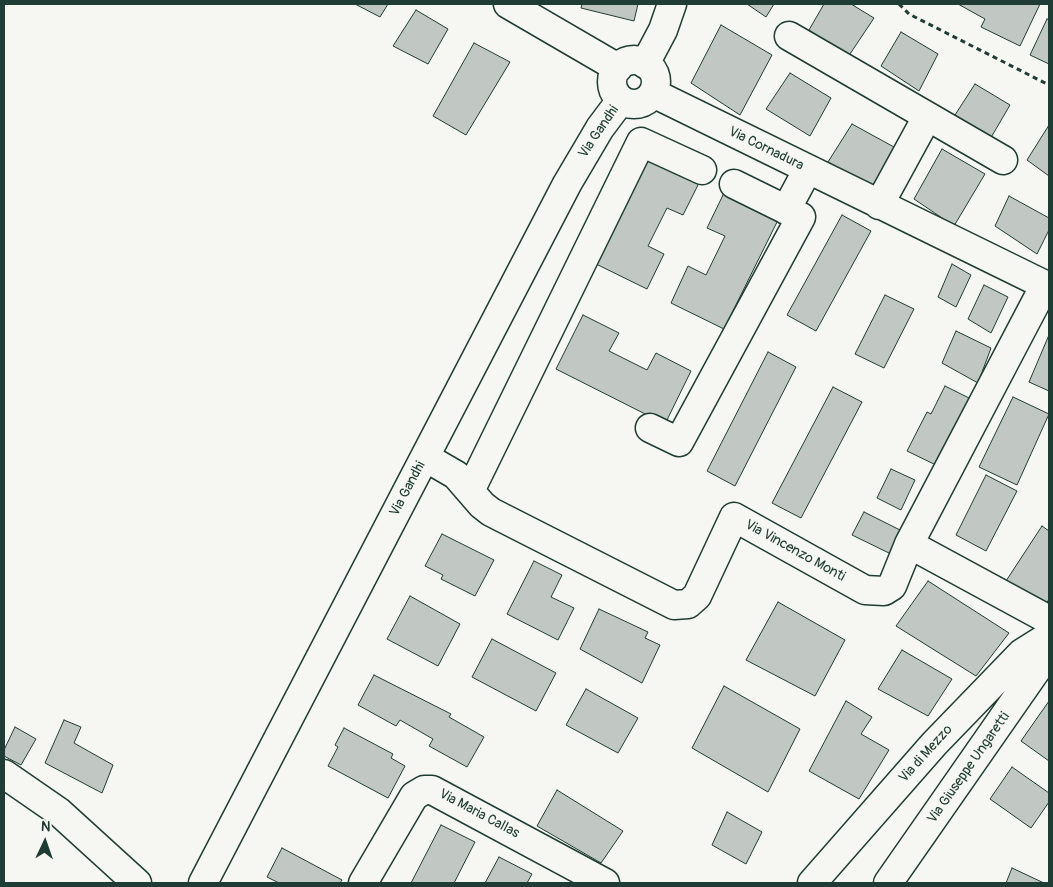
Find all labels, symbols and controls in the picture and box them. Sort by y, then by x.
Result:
street label: Via Gandhi [575,103,623,161]
street label: Via Cornadura [726,124,806,174]
street label: Via Gandhi [387,459,429,519]
street label: Via Vincenzo Monti [742,517,848,585]
street label: Via Giuseppe Ungaretti [924,709,1014,827]
street label: Via di Mezzo [896,722,956,786]
street label: Via Maria Callas [436,786,522,842]
north arrow [20,817,70,867]
text: N [41,818,51,835]

